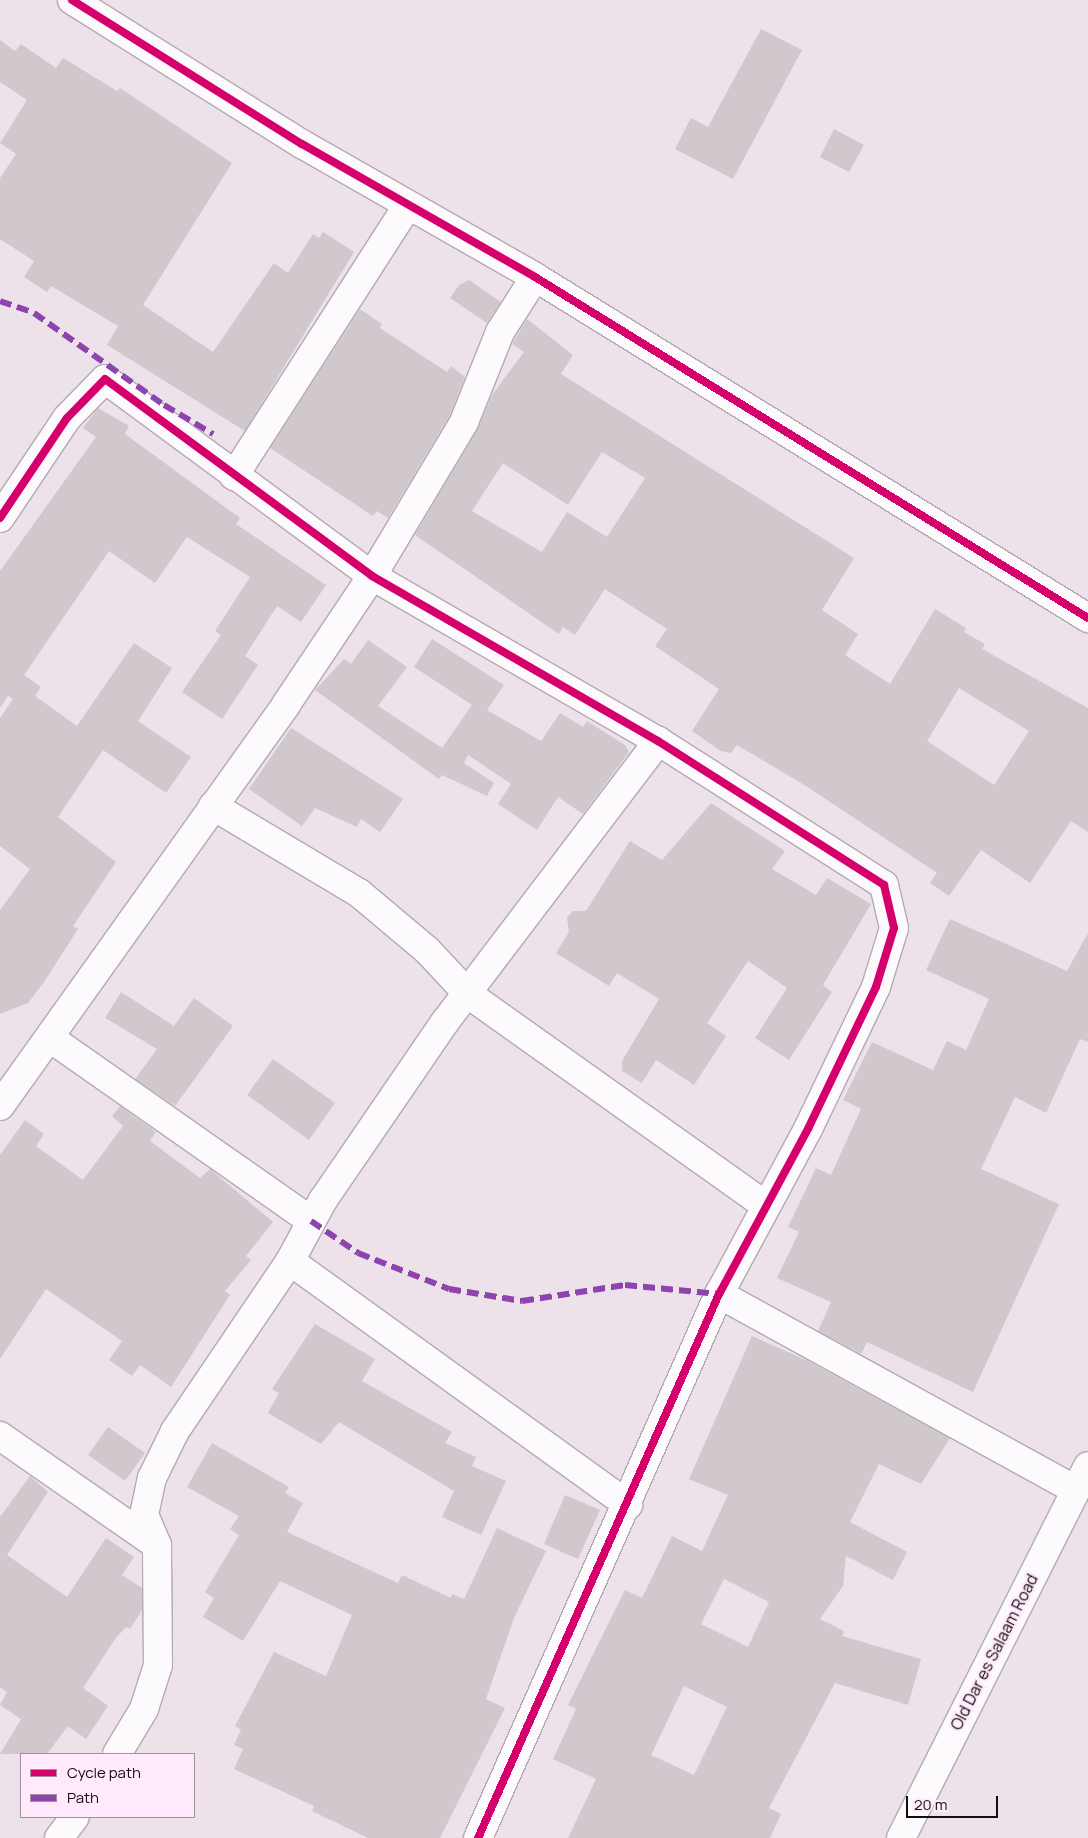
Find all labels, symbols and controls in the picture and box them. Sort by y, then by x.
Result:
street label: Old Dar es Salaam Road [946,1571,1042,1733]
legend [20,1753,195,1818]
text: Cycle path [67,1762,141,1783]
scale bar [908,1786,1000,1818]
text: Path [67,1787,99,1808]
text: 20 m [914,1794,947,1815]

